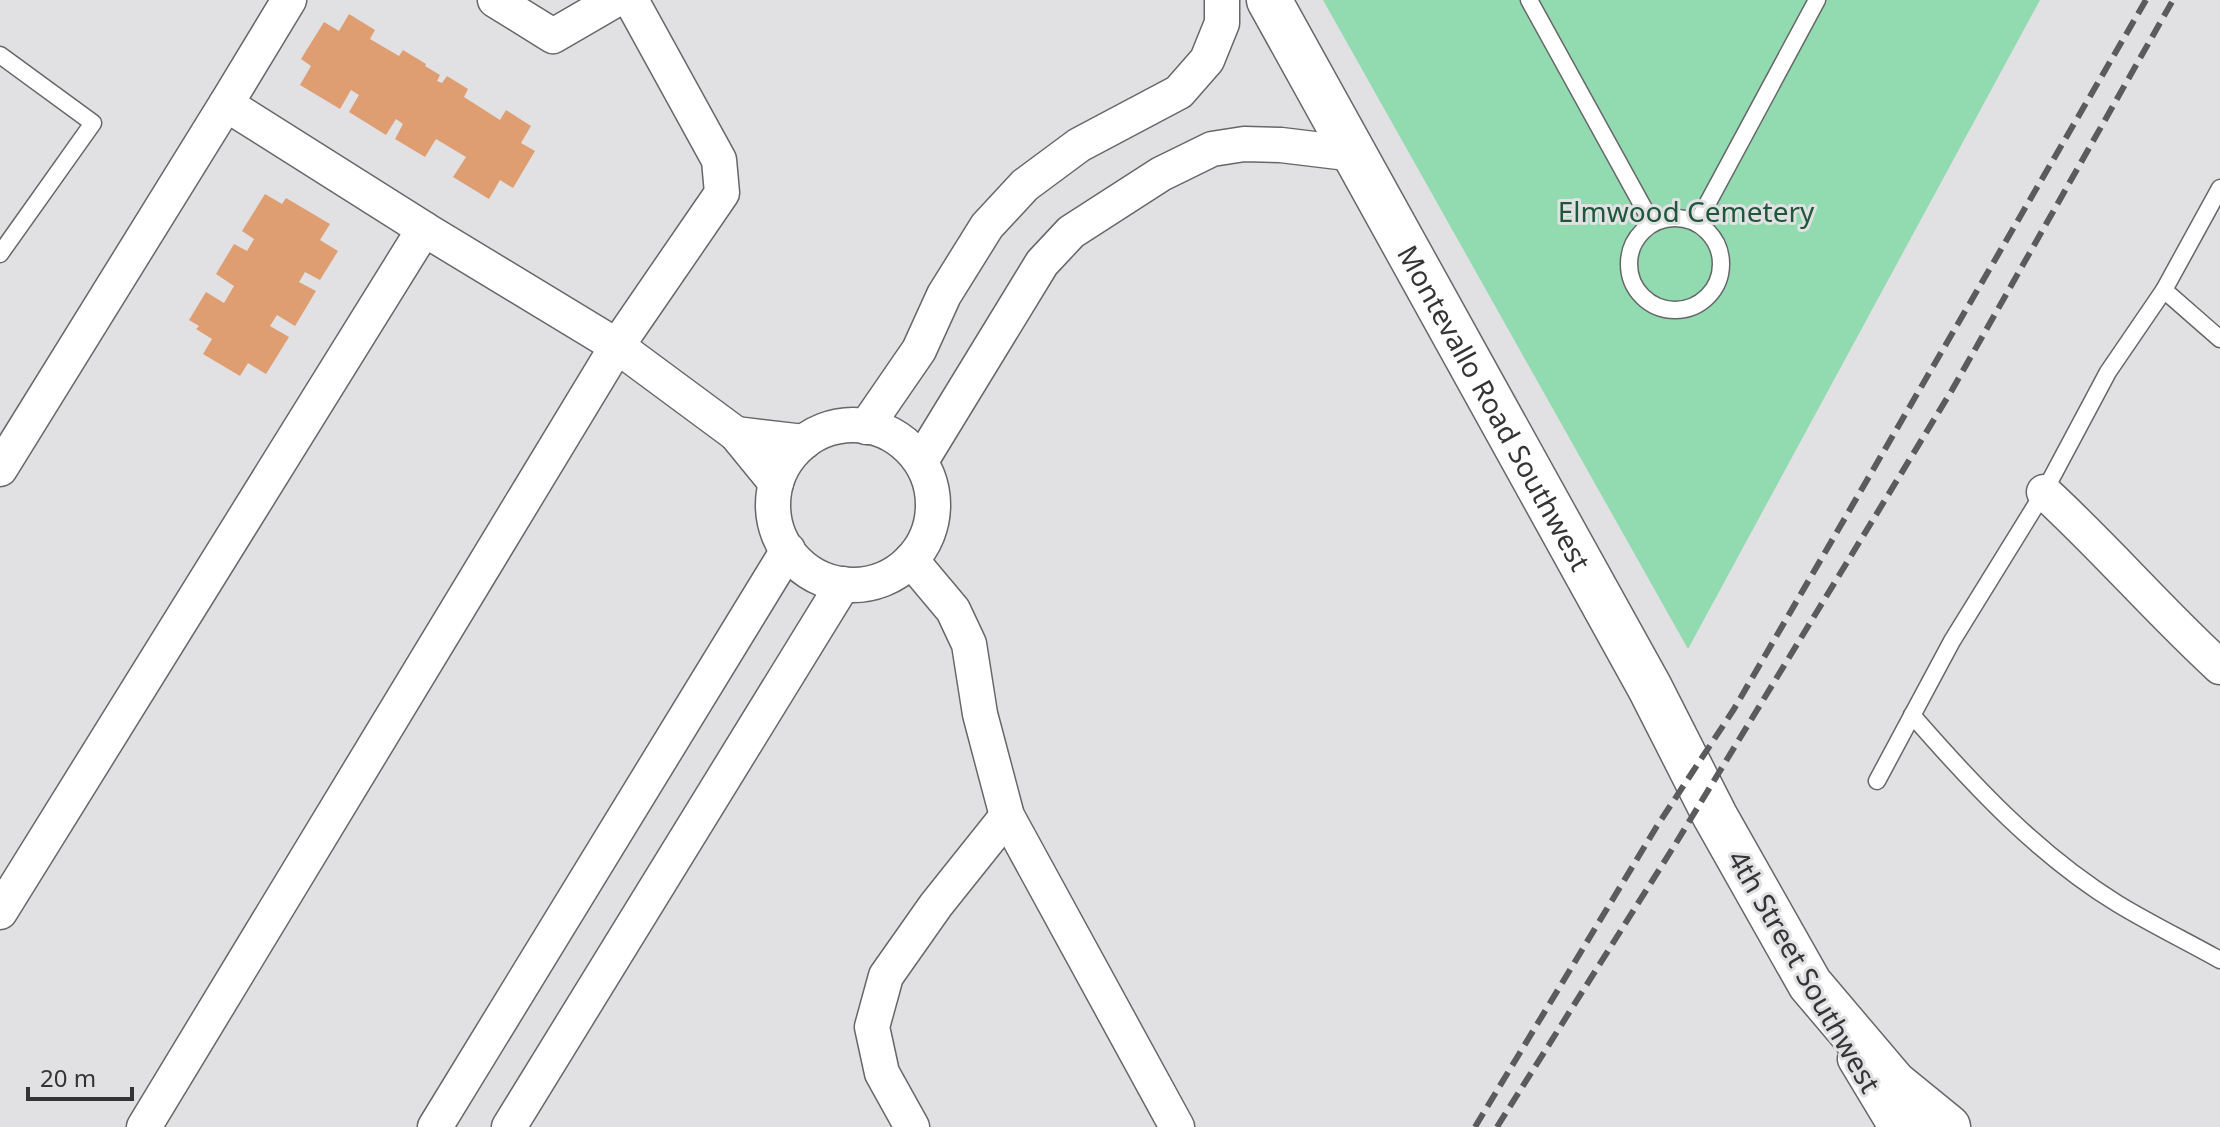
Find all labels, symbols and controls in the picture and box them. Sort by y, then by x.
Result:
park label: Elmwood Cemetery [1558,192,1815,230]
street label: Montevallo Road Southwest [1389,238,1600,577]
street label: 4th Street Southwest [1720,843,1890,1099]
scale bar [28,1051,132,1101]
text: 20 m [40,1061,96,1094]

